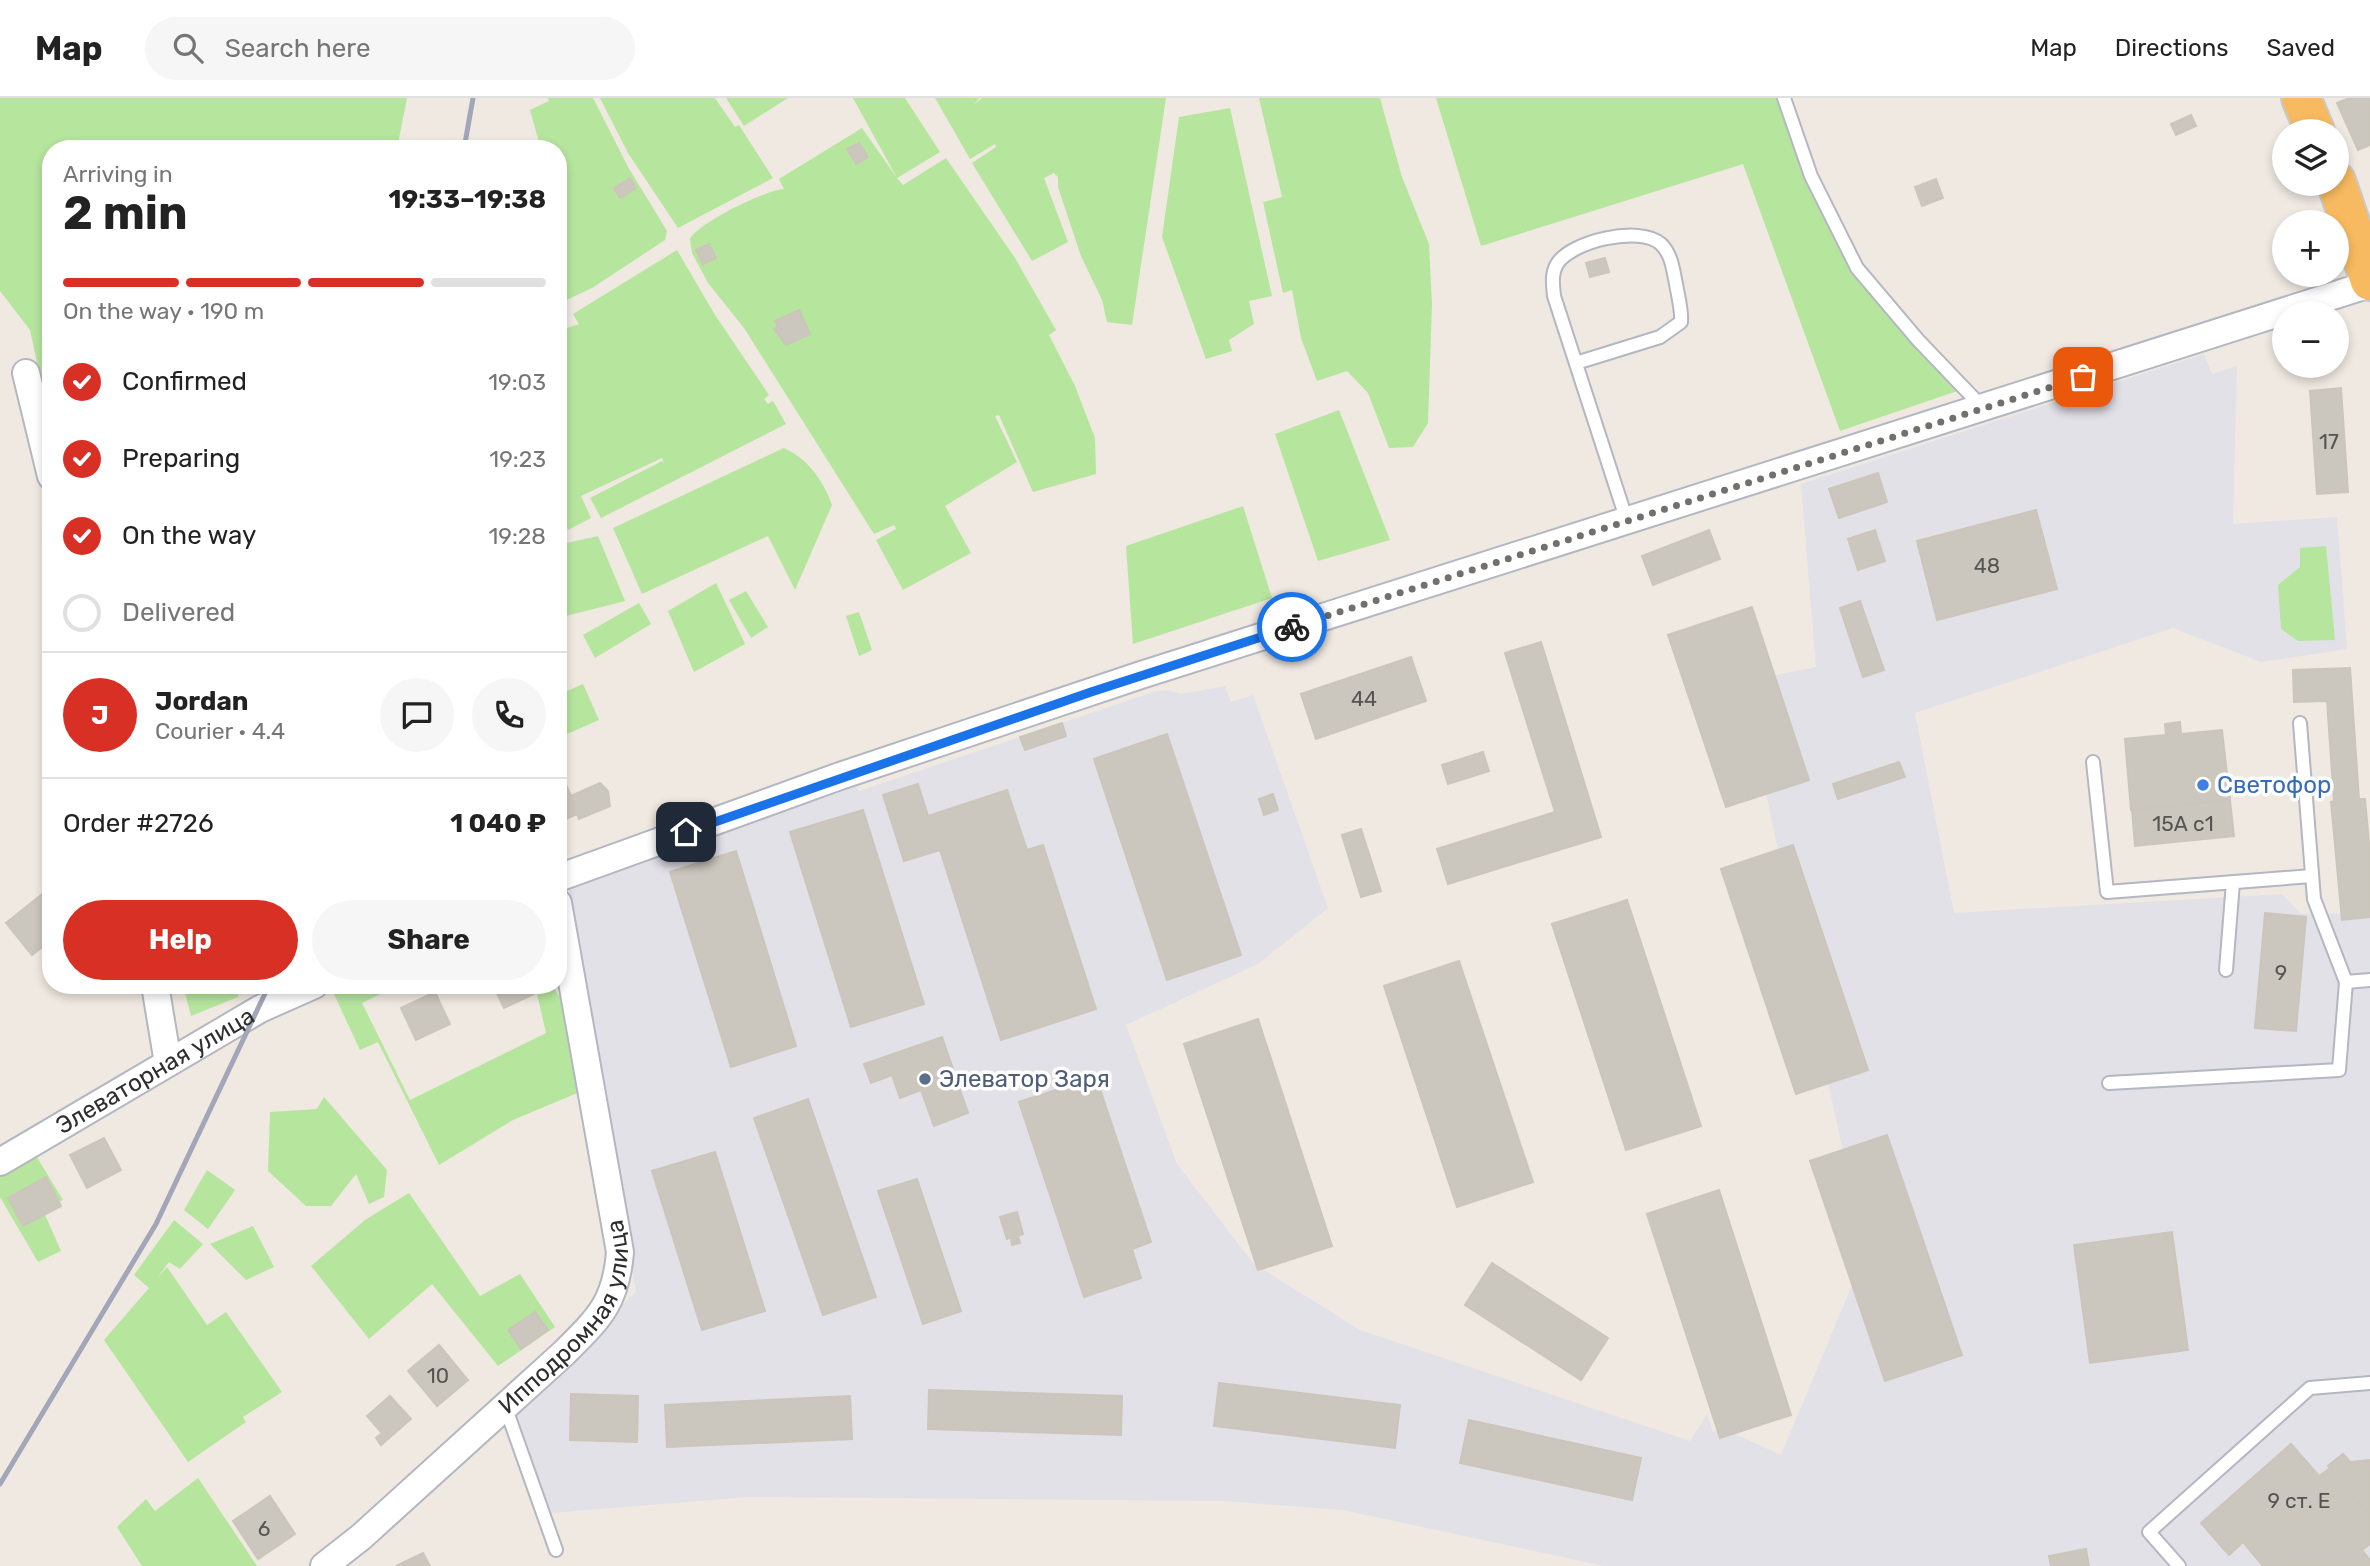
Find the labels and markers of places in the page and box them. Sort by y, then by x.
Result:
pin [2053,347,2113,407]
place label: Светофор [2217,771,2331,799]
marker: Светофор [2195,777,2211,793]
pin [656,802,716,862]
place label: Элеватор Заря [939,1065,1110,1093]
marker: Элеватор Заря [917,1071,933,1087]

